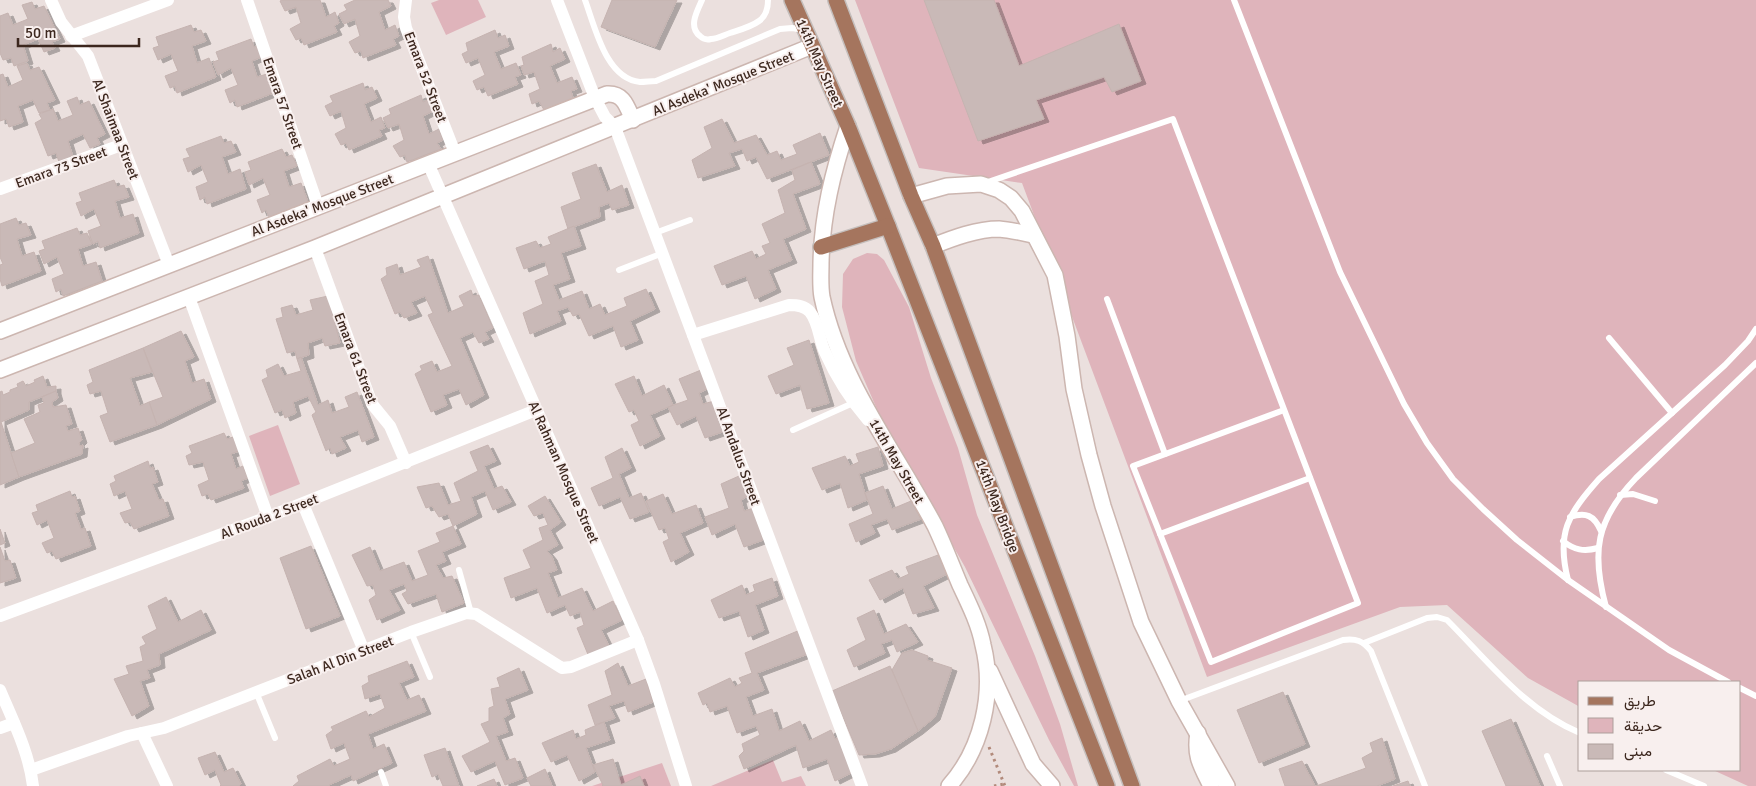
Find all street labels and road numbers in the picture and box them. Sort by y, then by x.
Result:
street label: 14th May Street [792,16,847,110]
street label: Emara 52 Street [400,29,451,125]
street label: Al Asdeka' Mosque Street [650,47,797,120]
street label: Emara 57 Street [259,55,306,151]
street label: Al Shaimaa Street [88,76,143,182]
street label: Emara 73 Street [13,143,109,192]
street label: Al Asdeka' Mosque Street [249,170,396,240]
street label: Emara 61 Street [330,310,381,406]
street label: Al Rahman Mosque Street [524,398,603,546]
street label: Al Andalus Street [713,405,764,508]
street label: 14th May Street [865,416,928,507]
street label: 14th May Bridge [972,457,1023,555]
street label: Al Rouda 2 Street [218,490,321,543]
street label: Salah Al Din Street [285,632,396,689]

